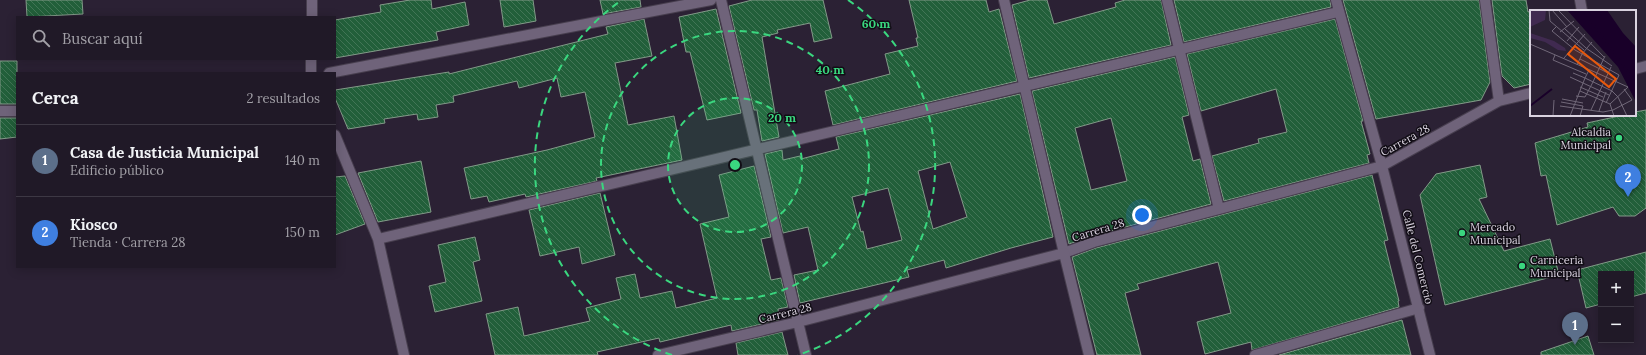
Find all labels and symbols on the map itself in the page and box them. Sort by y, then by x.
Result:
inset map [1530,10,1636,116]
text: 60 m [862,16,890,31]
text: 40 m [816,62,844,77]
text: 20 m [768,110,796,125]
street label: Carrera 28 [1378,121,1432,159]
place label: Alcaldia Municipal [1560,125,1611,152]
marker: Alcaldia Municipal [1614,133,1624,143]
centre of rings [728,158,742,172]
pin: 2 [1615,164,1641,197]
your location [1132,205,1152,225]
street label: Calle del Comercio [1400,208,1436,306]
street label: Carrera 28 [1070,215,1126,245]
place label: Mercado Municipal [1470,220,1521,247]
marker: Mercado Municipal [1457,228,1467,238]
place label: Carniceria Municipal [1530,253,1584,280]
marker: Carniceria Municipal [1517,261,1527,271]
street label: Carrera 28 [757,300,813,326]
pin: 1 [1562,312,1588,345]

